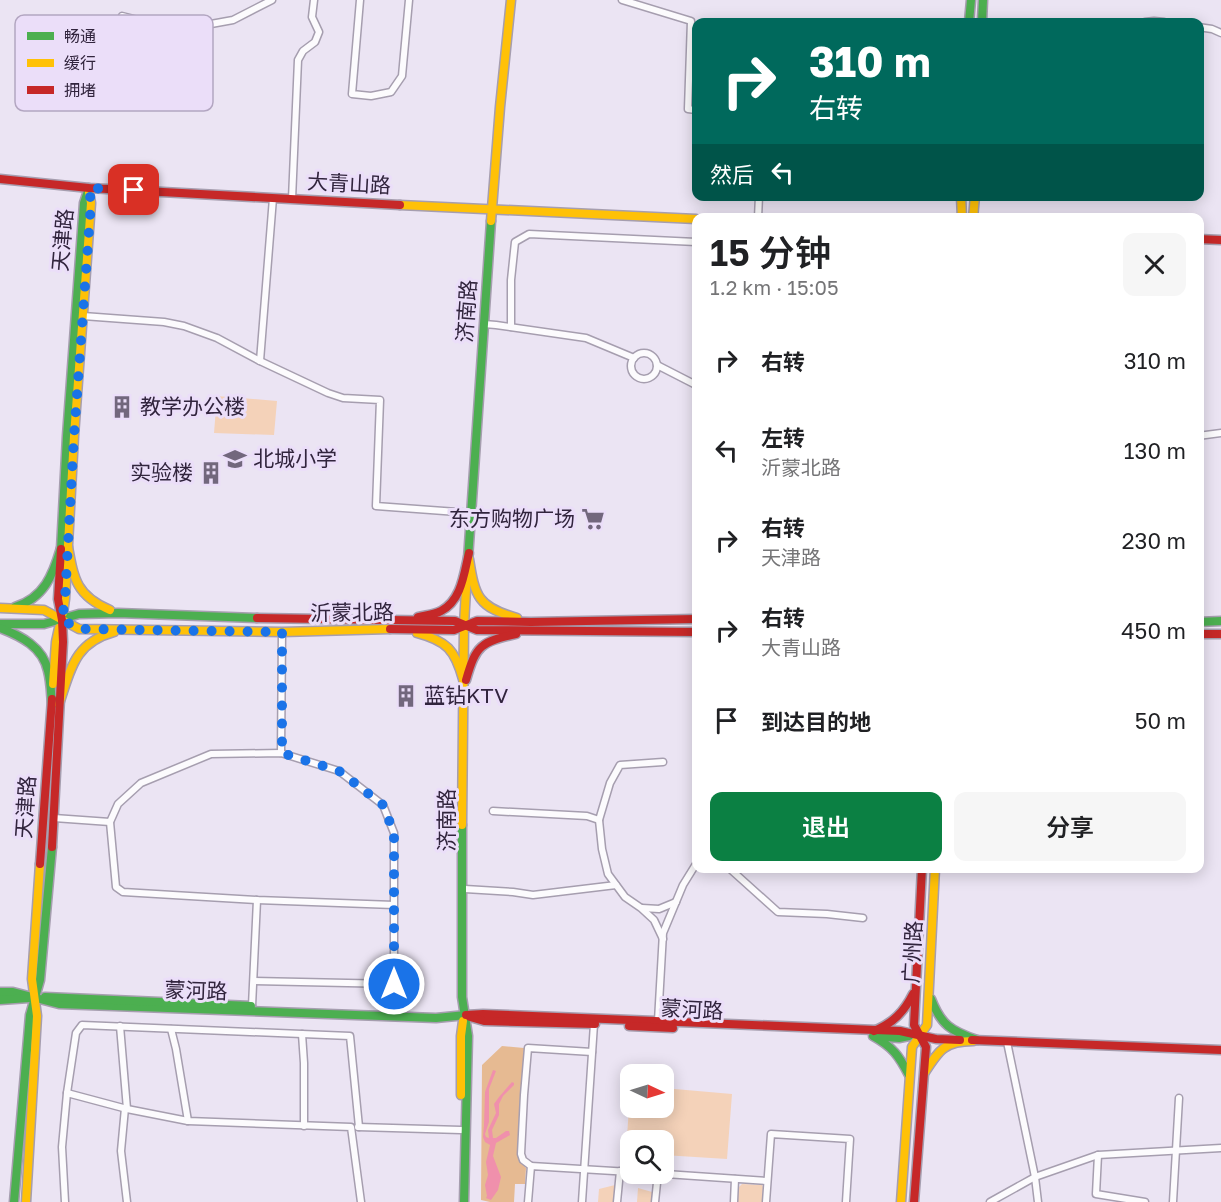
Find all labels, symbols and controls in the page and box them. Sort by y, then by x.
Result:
legend [15,15,213,111]
text: 畅通 [64,26,96,46]
text: 310 m [809,36,931,86]
icon: right [710,42,788,120]
text: 缓行 [64,53,96,73]
text: 拥堵 [64,80,96,100]
text: 右转 [809,92,863,124]
icon: left [766,156,799,189]
text: 然后 [710,161,754,188]
pin [108,164,159,215]
street label: 大青山路 [306,168,392,198]
icon: arrive [117,173,150,206]
street label: 天津路 [46,207,78,272]
text: 15 分钟 [710,231,831,274]
button: close [1123,233,1186,296]
text: 1.2 km · 15:05 [710,275,839,299]
street label: 济南路 [451,279,481,343]
icon: right [710,344,743,377]
text: 310 m [1124,347,1186,374]
text: 右转 [761,348,805,375]
place label: 教学办公楼 [140,393,245,419]
building icon: 教学办公楼 [109,394,135,420]
text: 左转 [761,424,805,451]
icon: left [710,434,743,467]
text: 130 m [1124,437,1186,464]
place label: 北城小学 [253,445,337,471]
school or university icon: 北城小学 [222,446,248,472]
text: 沂蒙北路 [761,455,841,479]
place label: 实验楼 [130,459,193,485]
building icon: 实验楼 [198,460,224,486]
place label: 东方购物广场 [449,505,575,531]
supermarket icon: 东方购物广场 [580,506,606,532]
text: 右转 [761,514,805,541]
icon: right [710,524,743,557]
text: 230 m [1122,527,1186,554]
text: 天津路 [761,545,821,569]
street label: 沂蒙北路 [310,598,394,626]
text: 右转 [761,604,805,631]
icon: right [710,614,743,647]
text: 450 m [1121,617,1186,644]
text: 大青山路 [761,635,841,659]
place label: 蓝钻KTV [424,682,508,708]
building icon: 蓝钻KTV [393,683,419,709]
icon: arrive [710,704,743,737]
text: 50 m [1135,707,1186,734]
text: 到达目的地 [761,708,871,735]
street label: 天津路 [10,775,40,839]
street label: 济南路 [433,789,459,852]
button: 退出 [710,792,942,861]
button: 分享 [954,792,1186,861]
street label: 广州路 [897,920,927,984]
position arrow [362,952,426,1016]
street label: 蒙河路 [164,976,228,1004]
street label: 蒙河路 [660,994,724,1024]
north arrow [620,1064,674,1118]
map controls [620,1064,674,1184]
button: search [620,1130,674,1184]

